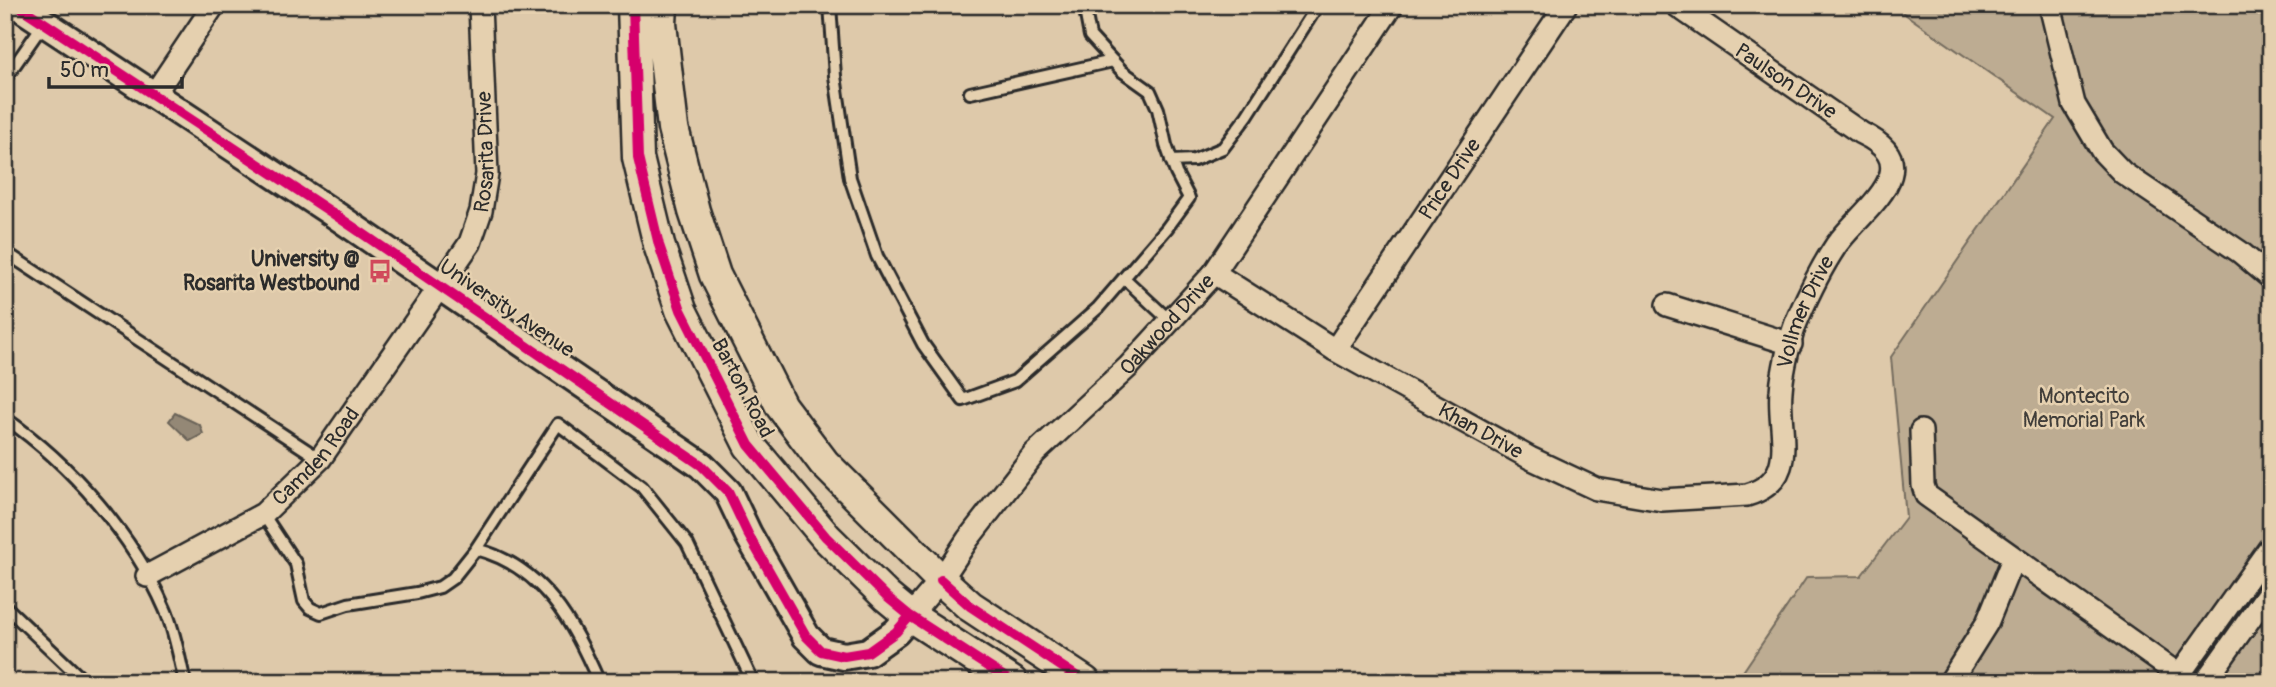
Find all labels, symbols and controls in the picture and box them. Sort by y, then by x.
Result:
street label: Paulson Drive [1730,37,1842,126]
scale bar [49,46,182,90]
text: 50 m [60,57,109,84]
street label: Rosarita Drive [468,90,501,215]
street label: Price Drive [1413,132,1487,225]
place label: University @ Rosarita Westbound [183,246,360,297]
street label: Vollmer Drive [1771,250,1841,371]
street label: University Avenue [434,253,580,364]
bus stop icon: University @ Rosarita Westbound [366,257,394,285]
street label: Oakwood Drive [1114,268,1221,381]
street label: Barton Road [705,334,780,443]
park label: Montecito Memorial Park [2023,383,2145,434]
street label: Khan Drive [1433,397,1528,466]
street label: Camden Road [267,402,366,512]

